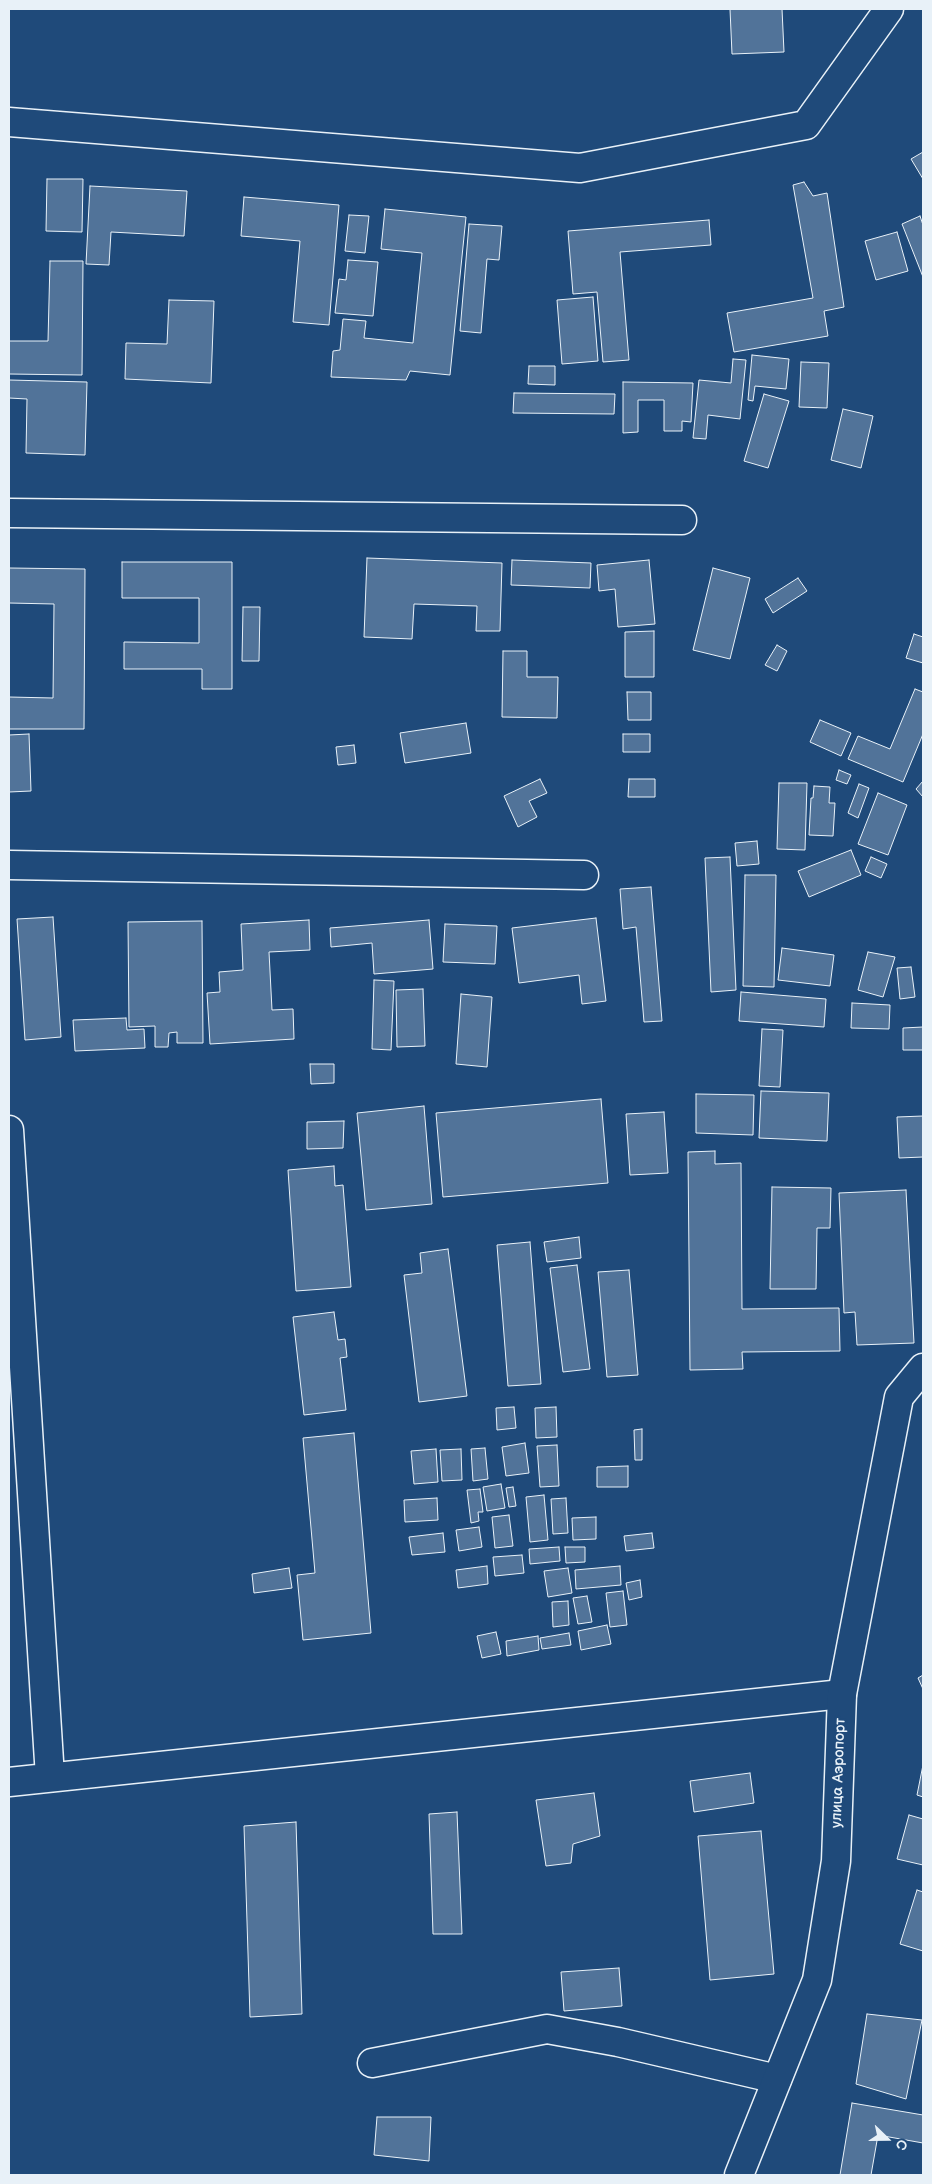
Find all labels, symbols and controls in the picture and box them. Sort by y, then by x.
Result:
street label: улица Аэропорт [828,1718,850,1828]
north arrow [862,2114,912,2164]
text: С [892,2137,911,2152]

